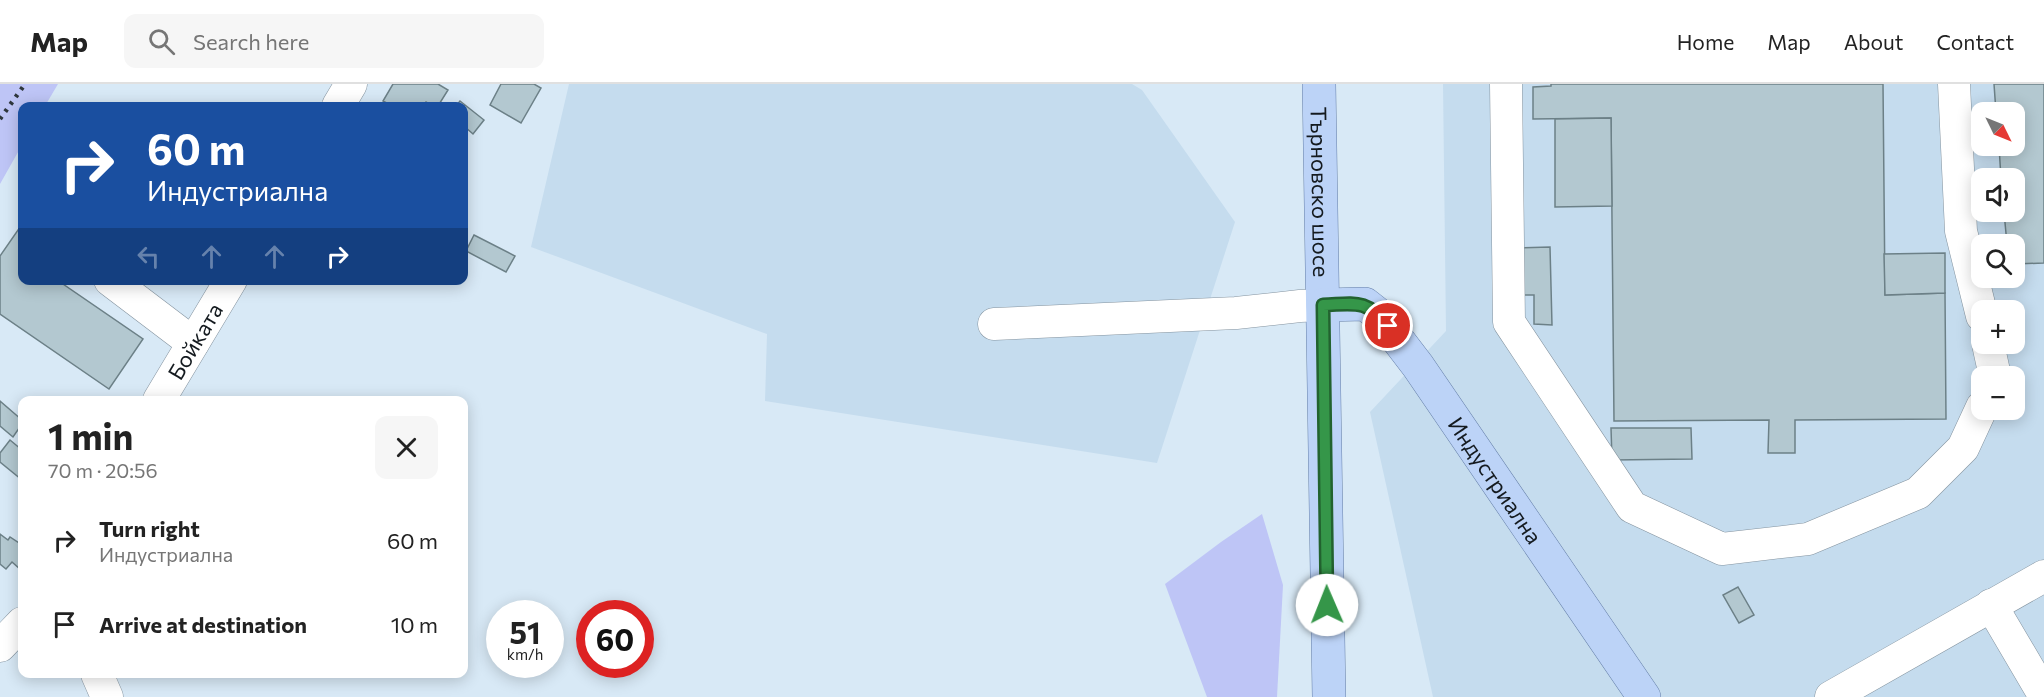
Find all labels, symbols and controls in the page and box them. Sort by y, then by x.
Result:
search box [124,14,544,68]
text: Map [30,24,88,58]
icon: search [145,25,178,58]
text: Search here [193,28,309,55]
text: Home [1677,29,1734,54]
text: Map [1767,29,1811,54]
text: About [1844,29,1903,54]
text: Contact [1936,29,2014,54]
north arrow [1971,102,2025,156]
map controls [1971,102,2025,420]
street label: Търновско шосе [1306,107,1336,277]
text: 60 m [147,122,246,174]
icon: right [48,126,126,204]
button: sound [1971,168,2025,222]
text: Индустриална [147,174,328,207]
button: search [1971,234,2025,288]
icon: left [132,240,165,273]
icon: ahead [195,240,228,273]
icon: ahead [258,240,291,273]
icon: right [321,240,354,273]
street label: Бойката [161,298,228,384]
pin [1362,300,1413,351]
button: + [1971,300,2025,354]
icon: arrive [1371,309,1404,342]
button: − [1971,366,2025,420]
street label: Индустриална [1443,411,1549,549]
text: 1 min [48,413,133,457]
button: close [375,416,438,479]
text: 70 m · 20:56 [48,458,158,482]
text: Turn right [99,515,200,542]
icon: right [48,524,81,557]
text: 60 m [387,527,438,554]
text: Индустриална [99,542,233,566]
position arrow [1295,573,1359,637]
speed limit sign: 60 [576,600,654,678]
icon: arrive [48,608,81,641]
text: Arrive at destination [99,611,307,638]
text: 10 m [391,611,438,638]
text: 51 [509,613,541,650]
text: km/h [507,645,543,663]

